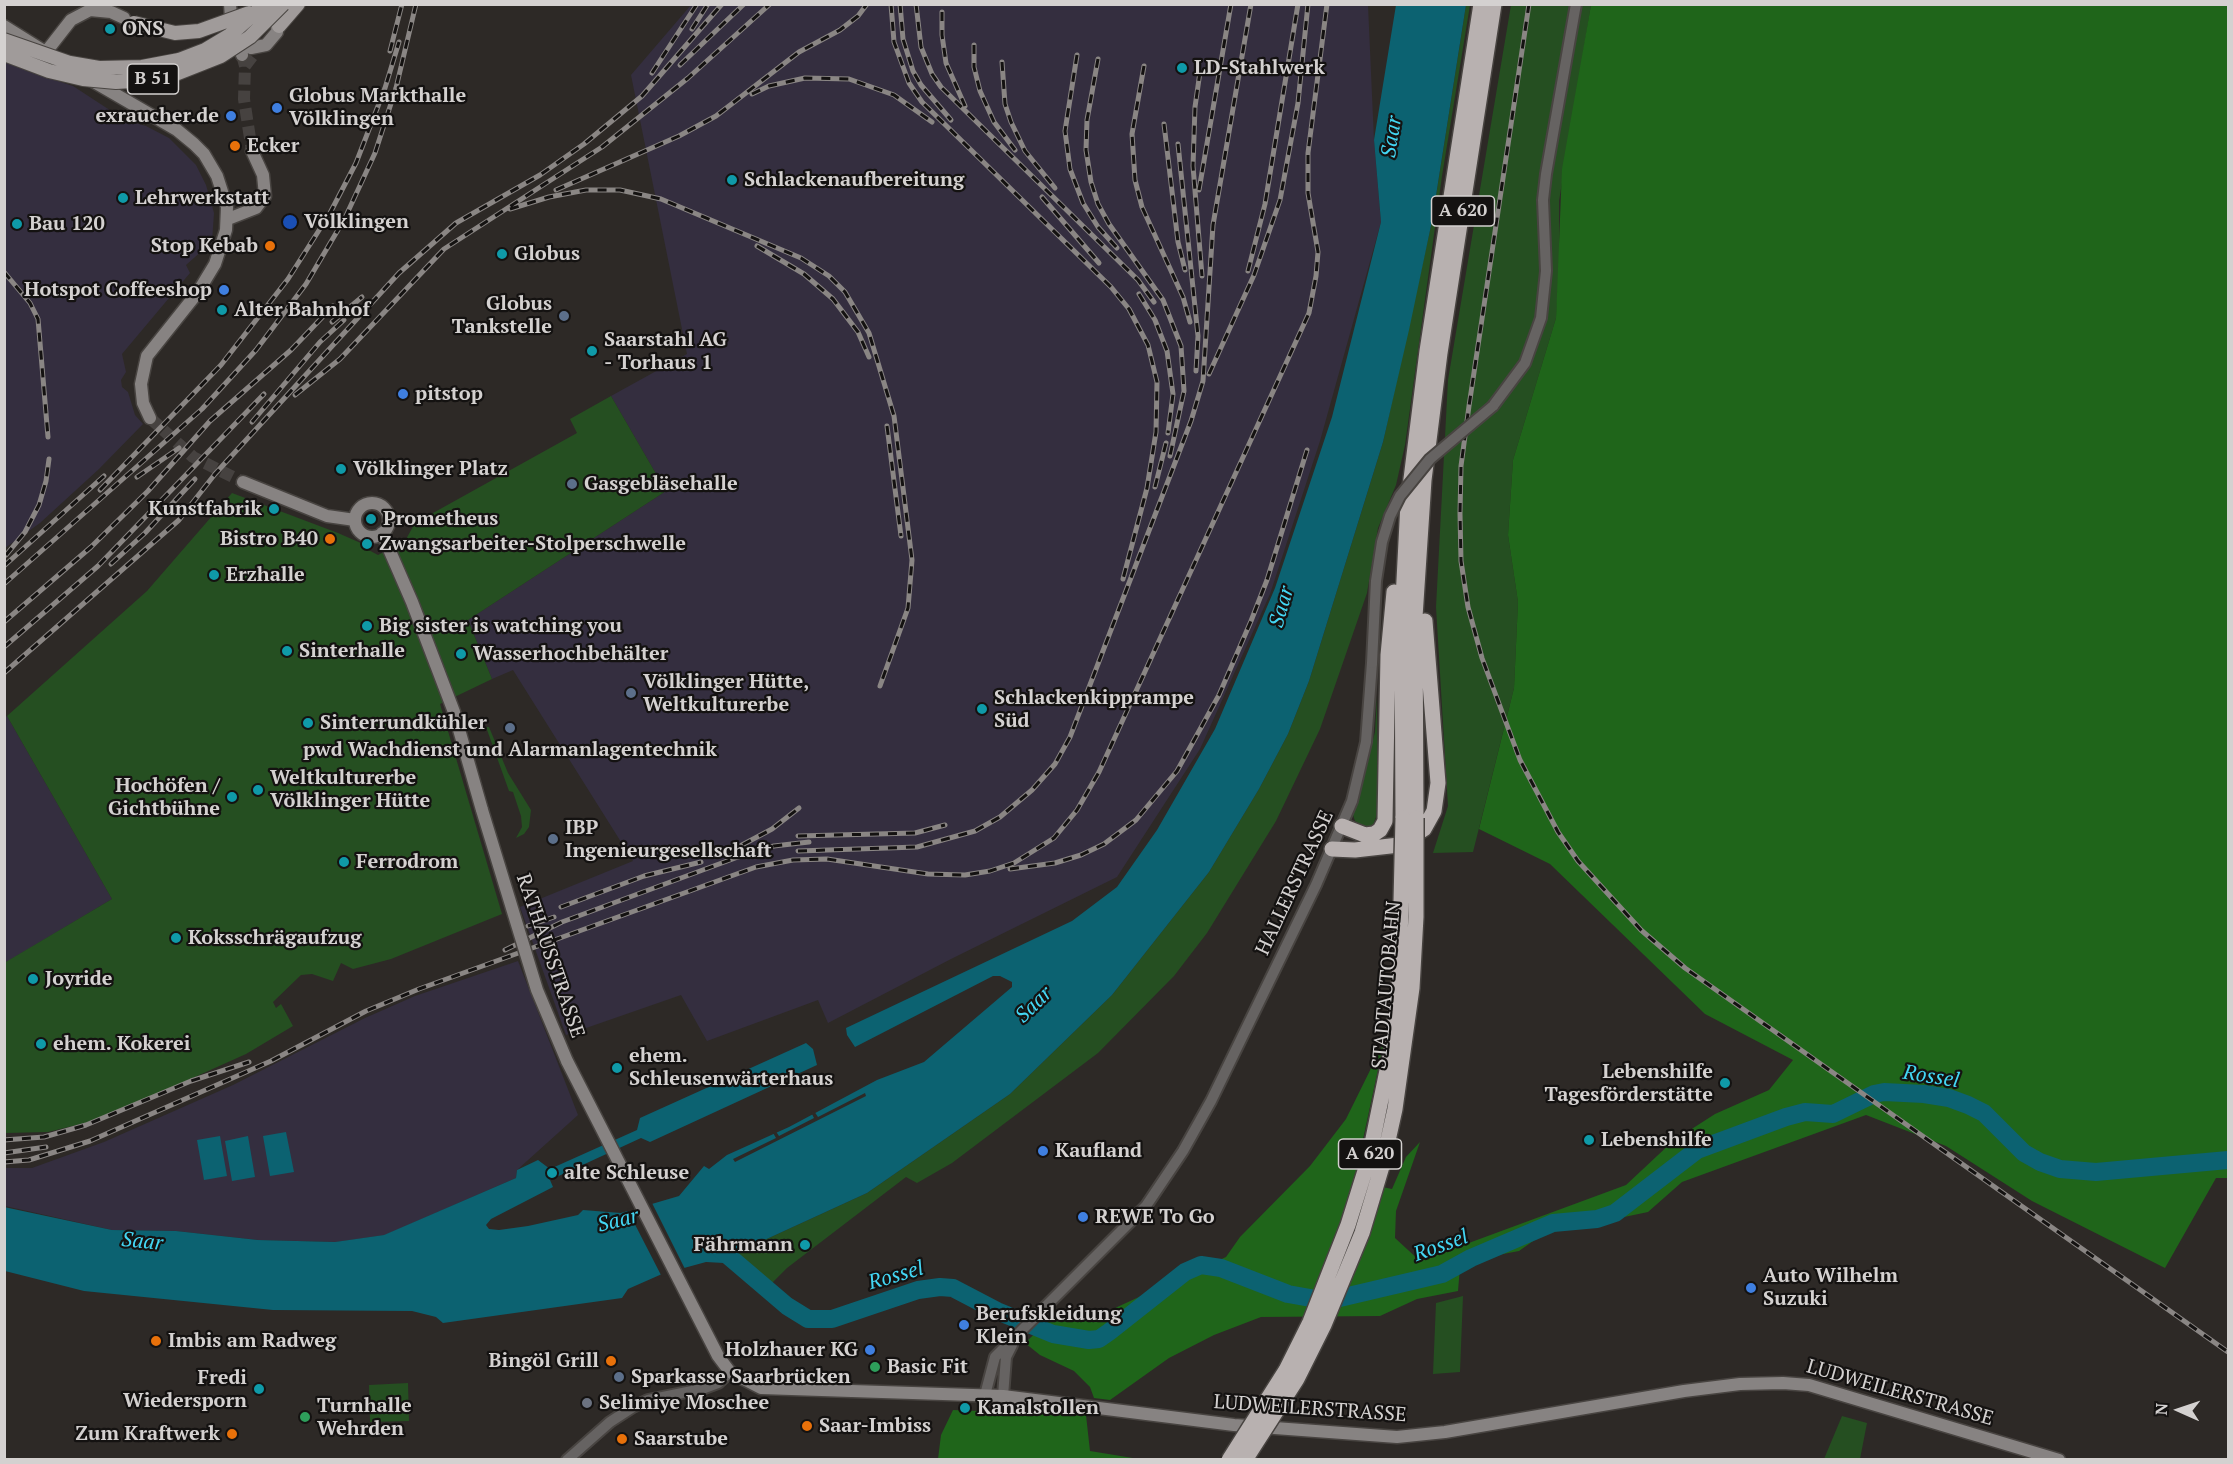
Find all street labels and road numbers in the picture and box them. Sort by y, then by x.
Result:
road number: B 51 [128,64,178,94]
road number: A 620 [1432,196,1494,226]
street label: HALLERSTRASSE [1251,807,1339,959]
street label: RATHAUSSTRASSE [511,871,589,1041]
street label: STADTAUTOBAHN [1368,900,1406,1070]
road number: A 620 [1338,1139,1402,1169]
street label: LUDWEILERSTRASSE [1804,1355,1996,1431]
street label: LUDWEILERSTRASSE [1213,1390,1407,1428]

